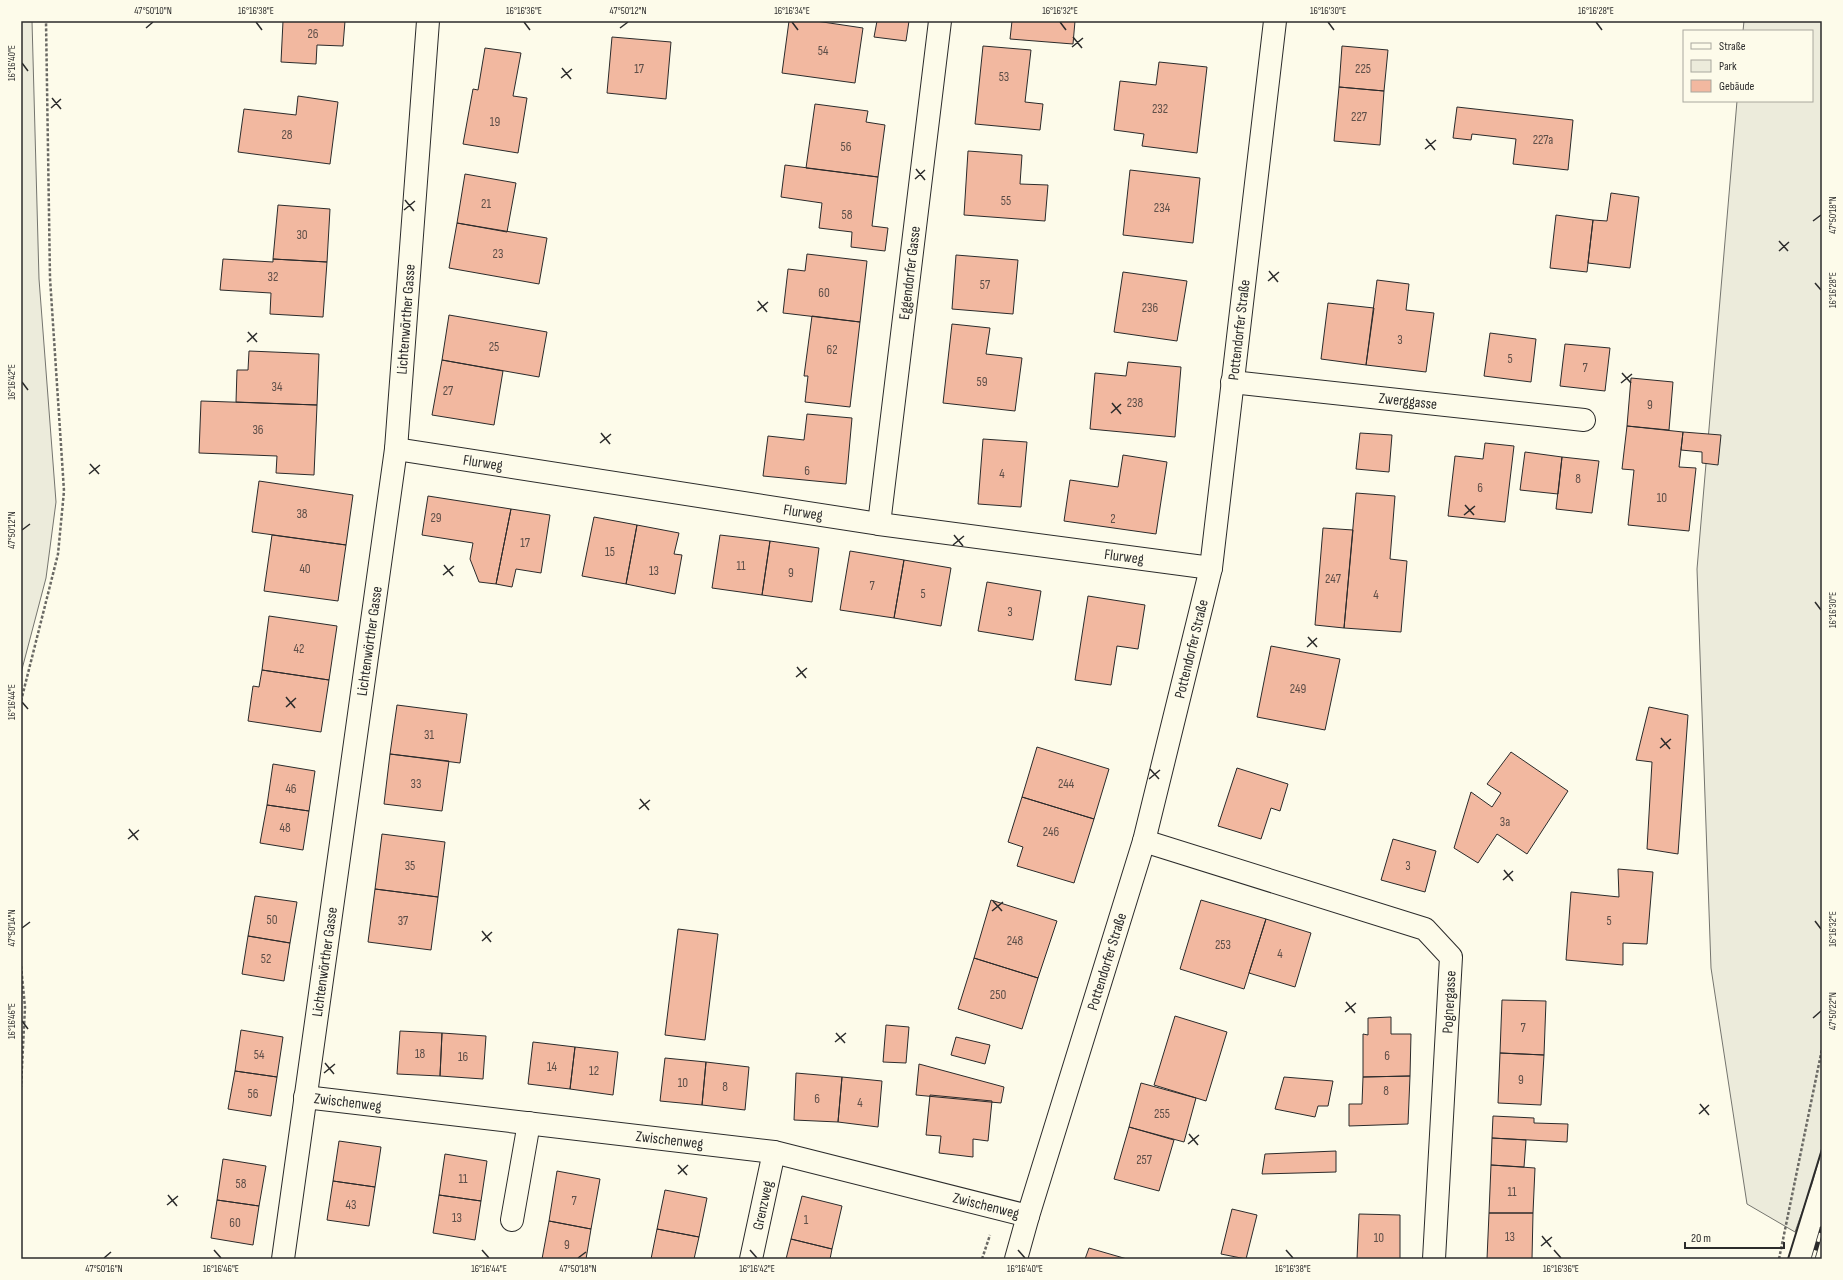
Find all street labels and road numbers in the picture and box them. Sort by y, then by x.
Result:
street label: Eggendorfer Gasse [895,225,925,321]
street label: Lichtenwörther Gasse [393,263,420,375]
street label: Pottendorfer Straße [1224,279,1255,381]
street label: Zwerggasse [1378,389,1438,414]
street label: Flurweg [462,451,504,475]
street label: Flurweg [782,500,824,525]
street label: Flurweg [1103,545,1145,569]
street label: Lichtenwörther Gasse [353,585,387,697]
street label: Pottendorfer Straße [1170,598,1213,700]
street label: Lichtenwörther Gasse [308,906,342,1018]
street label: Pottendorfer Straße [1083,911,1131,1013]
street label: Pognergasse [1438,970,1461,1034]
street label: Zwischenweg [313,1089,382,1116]
street label: Zwischenweg [635,1127,704,1154]
street label: Grenzweg [749,1179,778,1232]
street label: Zwischenweg [951,1188,1021,1223]

